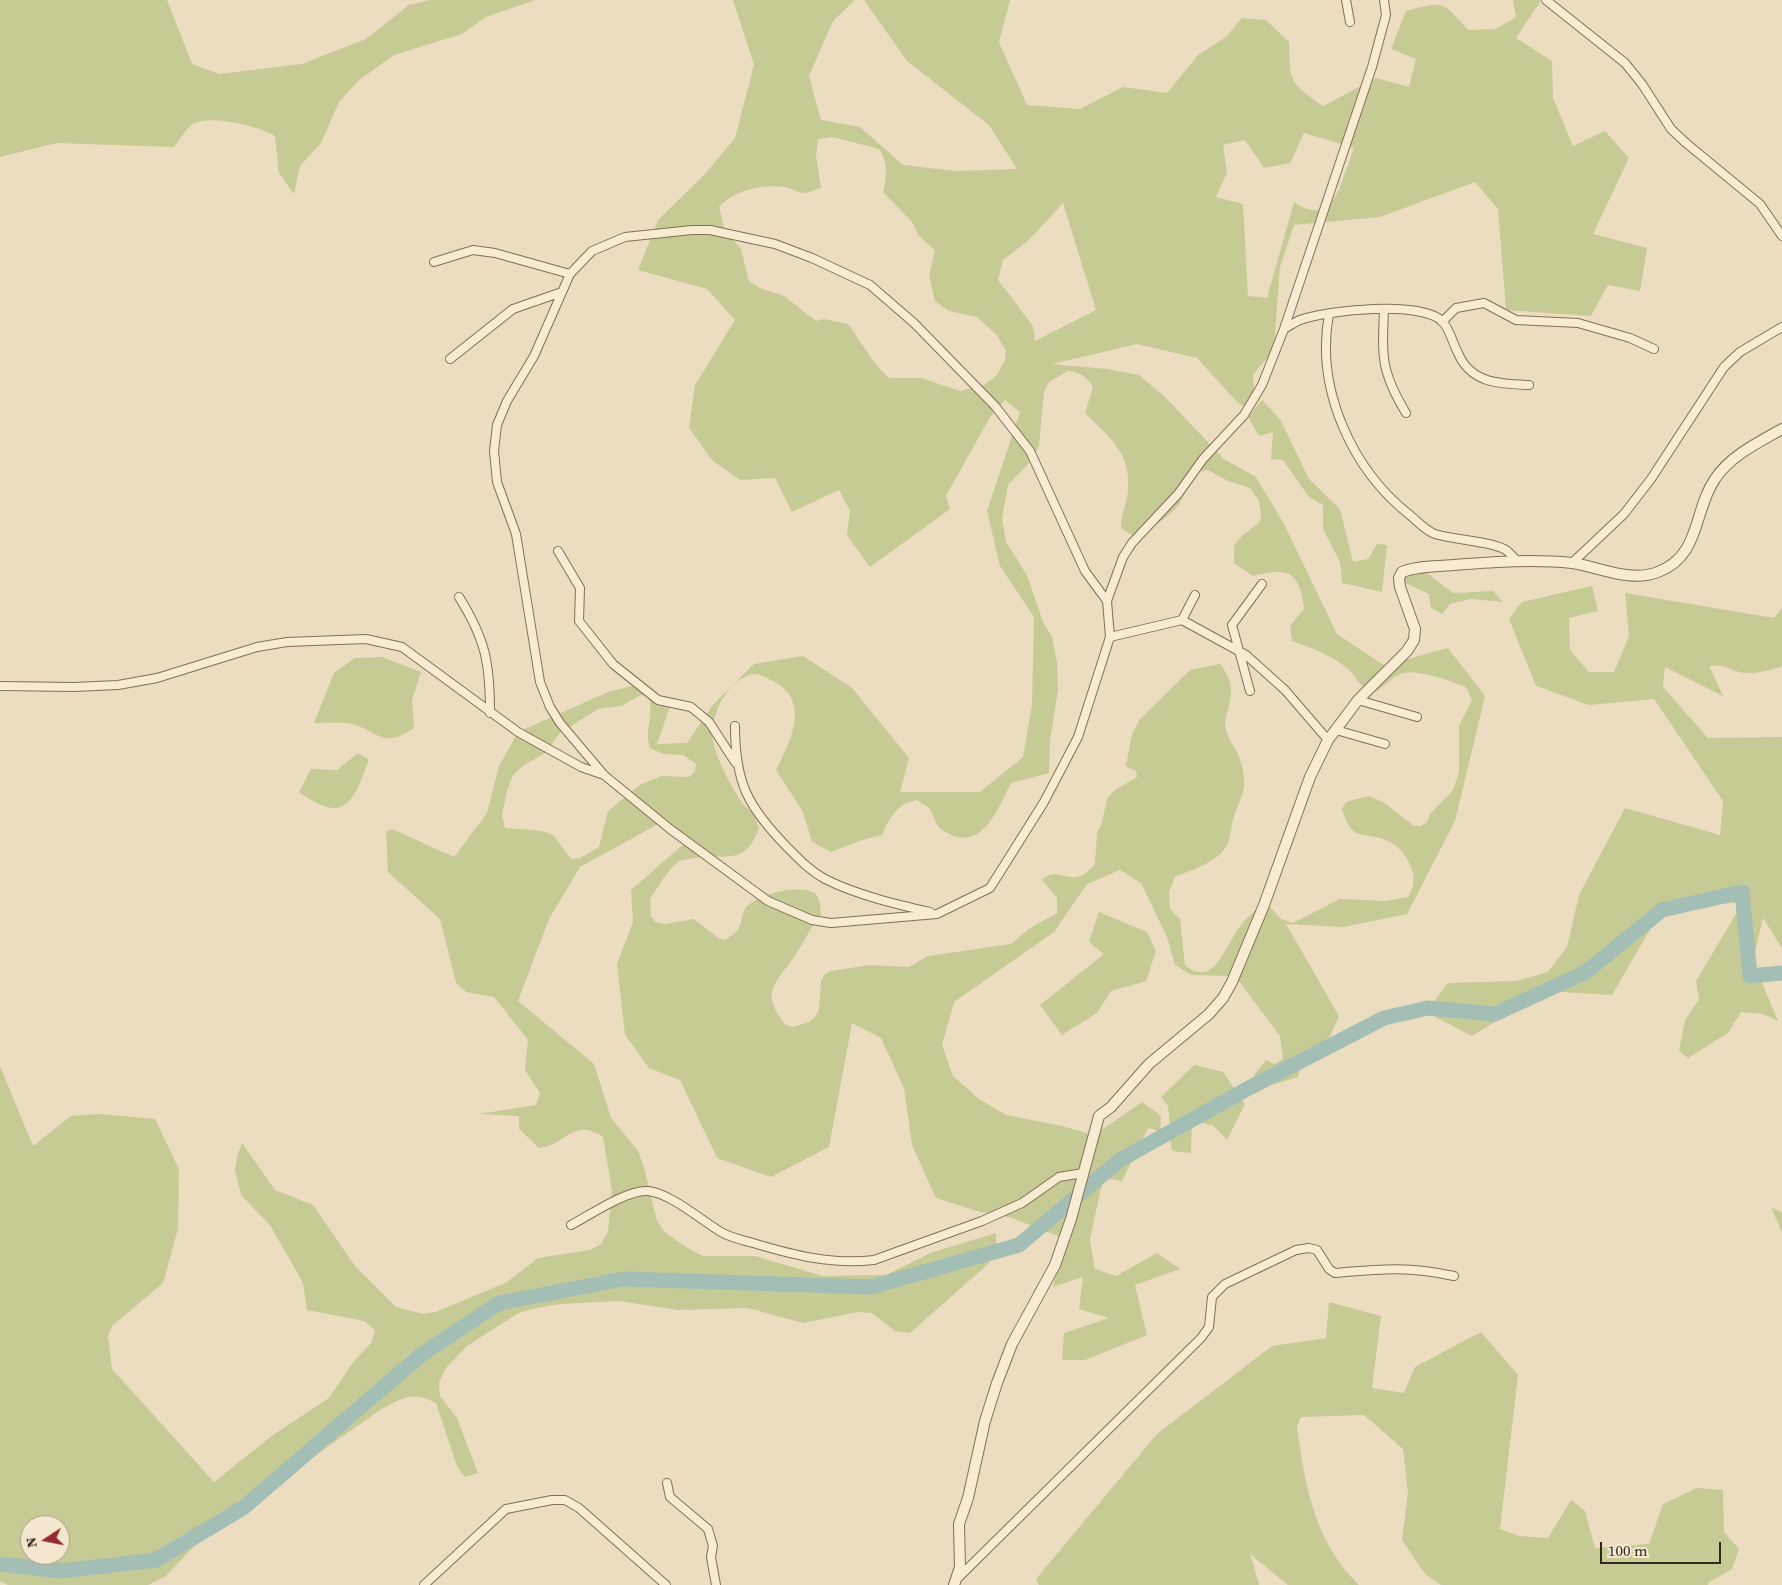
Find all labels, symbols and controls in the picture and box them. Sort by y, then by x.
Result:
north arrow [20,1515,70,1565]
scale bar [1602,1532,1723,1564]
text: N [20,1536,42,1550]
text: 100 m [1608,1540,1648,1561]

